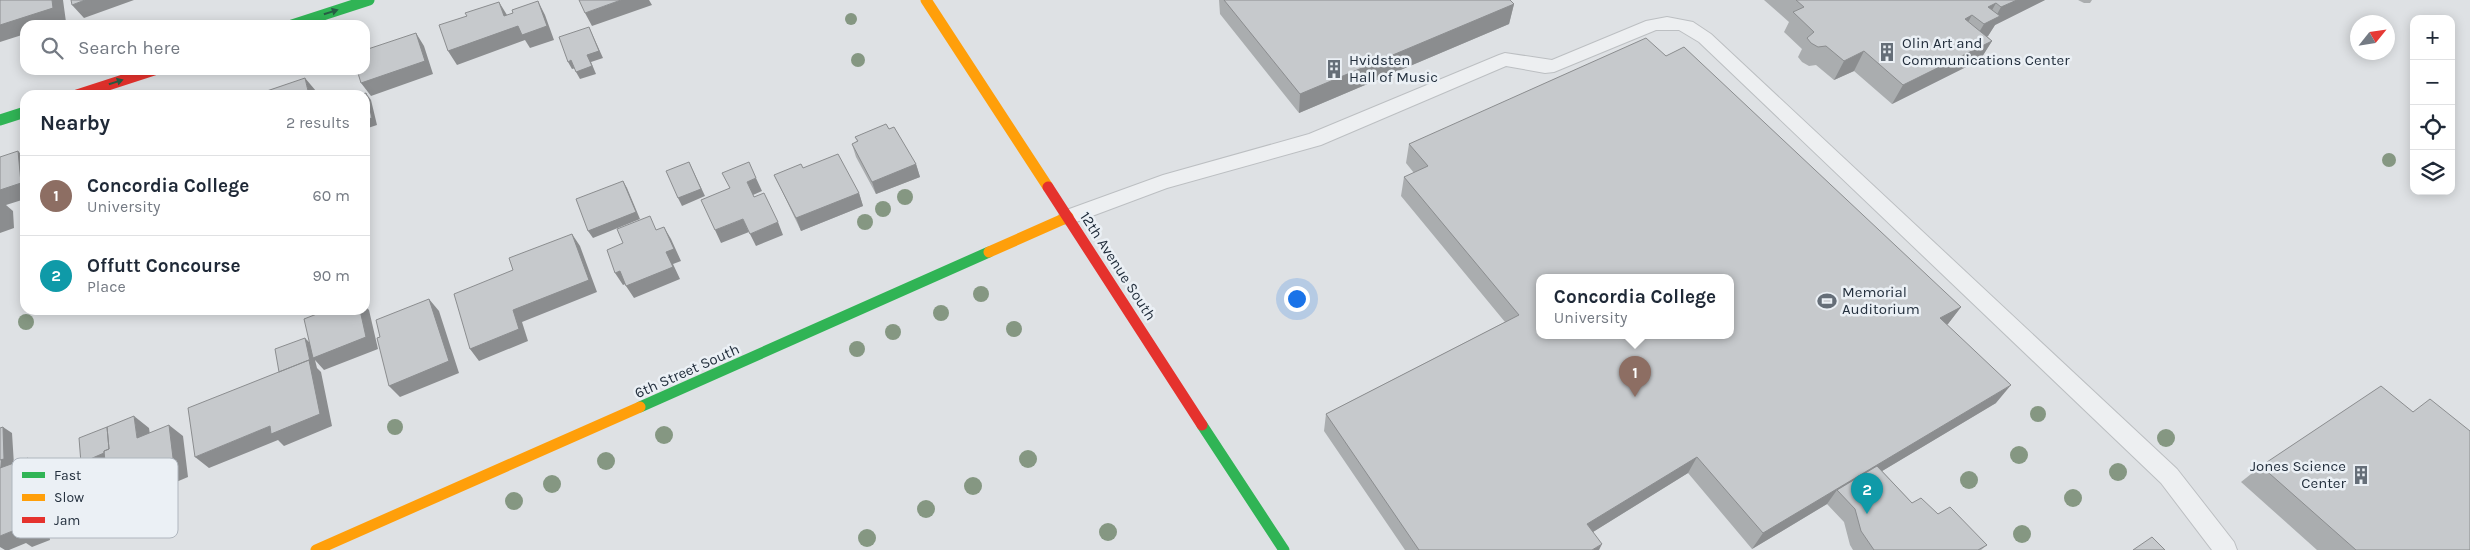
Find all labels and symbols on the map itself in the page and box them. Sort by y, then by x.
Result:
one-way arrow [323,8,338,16]
north arrow [2350,15,2395,60]
place label: Olin Art and Communications Center [1902,34,2070,69]
building icon: Olin Art and Communications Center [1876,41,1898,63]
place label: Hvidsten Hall of Music [1349,51,1438,86]
building icon: Hvidsten Hall of Music [1323,58,1345,80]
one-way arrow [109,78,124,86]
street label: 12th Avenue South [1076,208,1160,324]
place label: Memorial Auditorium [1842,283,1920,318]
your location [1284,286,1310,312]
sports icon: Memorial Auditorium [1816,290,1838,312]
street label: 6th Street South [632,340,742,402]
pin: 1 [1619,356,1651,397]
place label: Jones Science Center [2250,457,2347,492]
legend [12,458,178,538]
building icon: Jones Science Center [2350,464,2372,486]
text: Fast [54,467,81,484]
pin: 2 [1851,473,1883,514]
text: Slow [54,489,84,506]
text: Jam [54,512,80,529]

